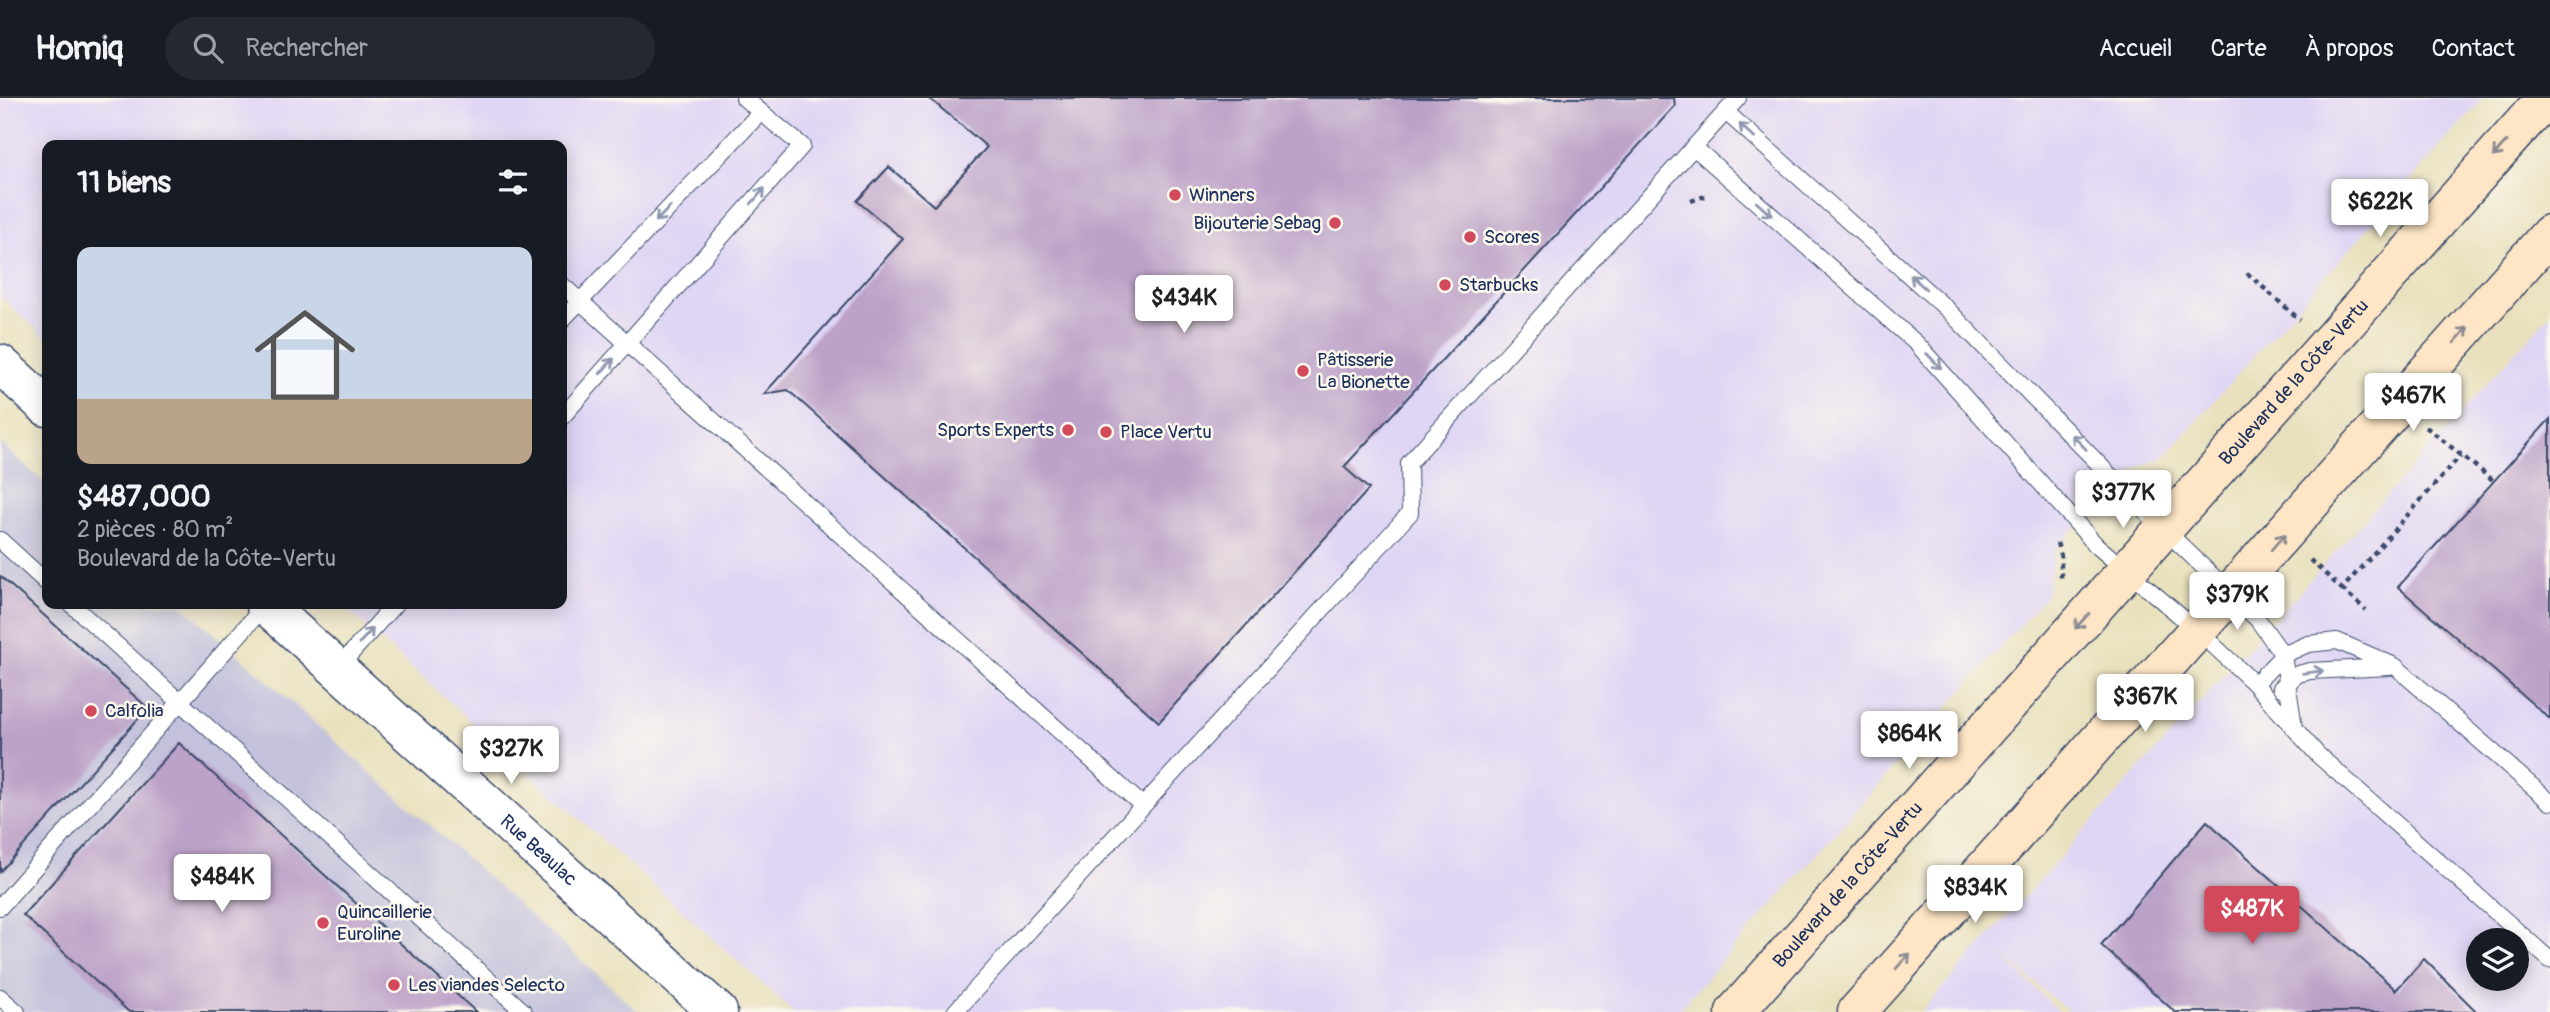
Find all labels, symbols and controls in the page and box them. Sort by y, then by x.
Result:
search box [165,17,655,80]
text: Homiq [35,28,123,69]
icon: search [189,29,227,67]
text: Rechercher [245,32,368,64]
text: Accueil [2099,34,2173,63]
text: Carte [2211,34,2267,63]
text: À propos [2305,34,2394,63]
text: Contact [2432,34,2515,63]
one-way arrow [1739,123,1756,140]
one-way arrow [2492,140,2509,157]
icon: filters [494,163,532,201]
text: 11 biens [77,164,171,201]
pin: $622K [2331,180,2429,239]
place label: Winners [1189,183,1255,207]
one-way arrow [750,187,766,205]
marker: Winners [1167,187,1183,203]
text: $622K [2347,187,2413,216]
one-way arrow [1755,201,1773,217]
one-way arrow [654,205,671,222]
place label: Bijouterie Sebag [1194,211,1321,235]
marker: Bijouterie Sebag [1327,215,1343,231]
place label: Scores [1484,225,1540,249]
marker: Scores [1462,229,1478,245]
place label: Starbucks [1459,273,1539,297]
one-way arrow [1909,274,1927,290]
pin: $434K [1135,275,1233,335]
marker: Starbucks [1437,277,1453,293]
text: $434K [1151,283,1217,312]
icon: home [242,292,368,418]
street label: Boulevard de la Côte-Vertu [2214,294,2374,470]
one-way arrow [2453,326,2469,344]
place label: Pâtisserie La Bionette [1317,348,1410,394]
one-way arrow [1925,352,1942,369]
one-way arrow [599,357,615,375]
marker: Pâtisserie La Bionette [1295,363,1311,379]
pin: $467K [2364,374,2462,433]
text: $467K [2381,381,2446,410]
place label: Sports Experts [937,418,1054,442]
place label: Place Vertu [1120,420,1212,444]
marker: Sports Experts [1060,422,1076,438]
marker: Place Vertu [1098,424,1114,440]
one-way arrow [2070,434,2087,451]
pin: $377K [2074,470,2172,530]
text: $487,000 [77,478,211,515]
text: $377K [2091,478,2155,507]
text: 2 pièces · 80 m² [77,515,233,544]
one-way arrow [2270,533,2286,551]
text: Boulevard de la Côte-Vertu [77,544,336,573]
pin: $379K [2188,573,2286,632]
text: $379K [2205,580,2269,609]
one-way arrow [2074,612,2090,630]
one-way arrow [358,627,374,645]
one-way arrow [2301,665,2324,678]
pin: $367K [2096,674,2194,734]
text: $367K [2113,682,2177,711]
place label: Calfolia [105,699,164,723]
marker: Calfolia [83,703,99,719]
pin: $864K [1860,712,1958,771]
text: $864K [1877,719,1941,748]
pin: $327K [462,726,560,786]
text: $327K [479,734,543,763]
street label: Boulevard de la Côte-Vertu [1768,797,1928,973]
street label: Rue Beaulac [495,809,582,891]
pin: $484K [173,854,271,914]
text: $484K [190,862,254,891]
pin: $834K [1926,866,2024,925]
text: $834K [1943,873,2007,902]
pin: $487K [2203,886,2301,946]
text: $487K [2220,894,2284,923]
place label: Quincaillerie Euroline [337,900,433,946]
marker: Quincaillerie Euroline [315,915,331,931]
map controls [2466,928,2529,991]
button: layers [2466,928,2529,991]
one-way arrow [1895,952,1911,970]
place label: Les viandes Selecto [408,973,565,997]
marker: Les viandes Selecto [386,977,402,993]

